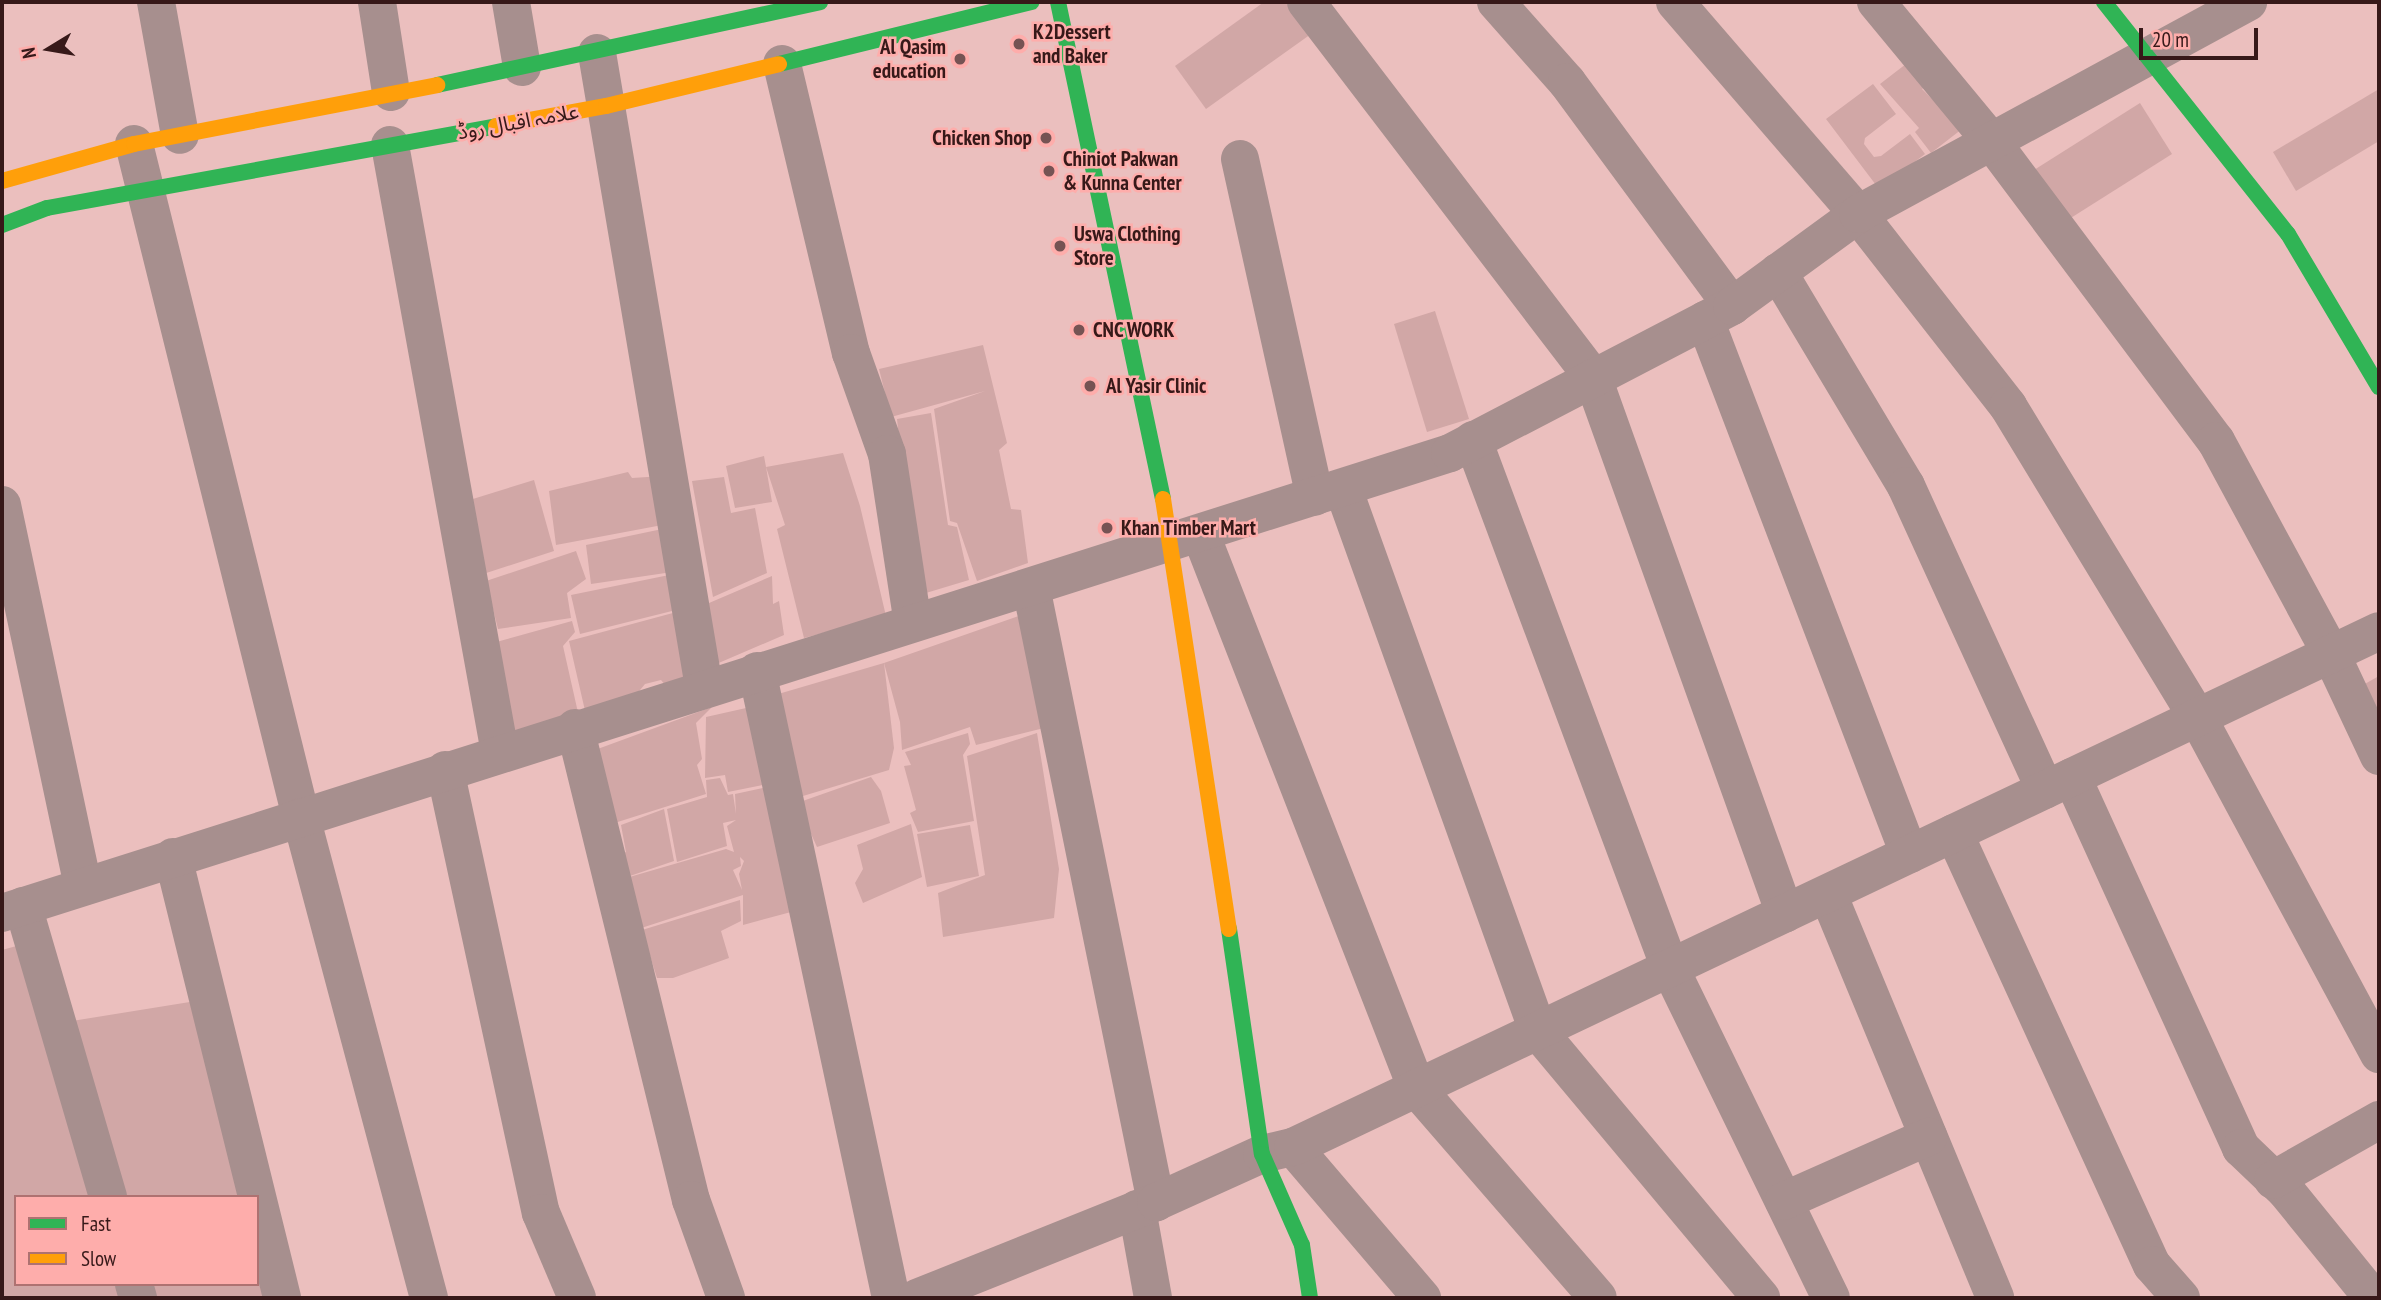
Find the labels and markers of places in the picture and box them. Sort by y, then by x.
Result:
place label: K2Dessert and Baker [1033,19,1111,69]
place label: Al Qasim education [873,34,946,84]
marker: K2Dessert and Baker [1011,36,1027,52]
marker: Al Qasim education [952,51,968,67]
place label: Chicken Shop [932,125,1032,151]
marker: Chicken Shop [1038,130,1054,146]
place label: Chiniot Pakwan & Kunna Center [1063,146,1182,196]
marker: Chiniot Pakwan & Kunna Center [1041,163,1057,179]
place label: Uswa Clothing Store [1074,221,1181,271]
marker: Uswa Clothing Store [1052,238,1068,254]
place label: CNC WORK [1093,317,1176,343]
marker: CNC WORK [1071,322,1087,338]
place label: Al Yasir Clinic [1106,373,1207,399]
marker: Al Yasir Clinic [1080,376,1100,396]
place label: Khan Timber Mart [1121,515,1256,541]
marker: Khan Timber Mart [1099,520,1115,536]

